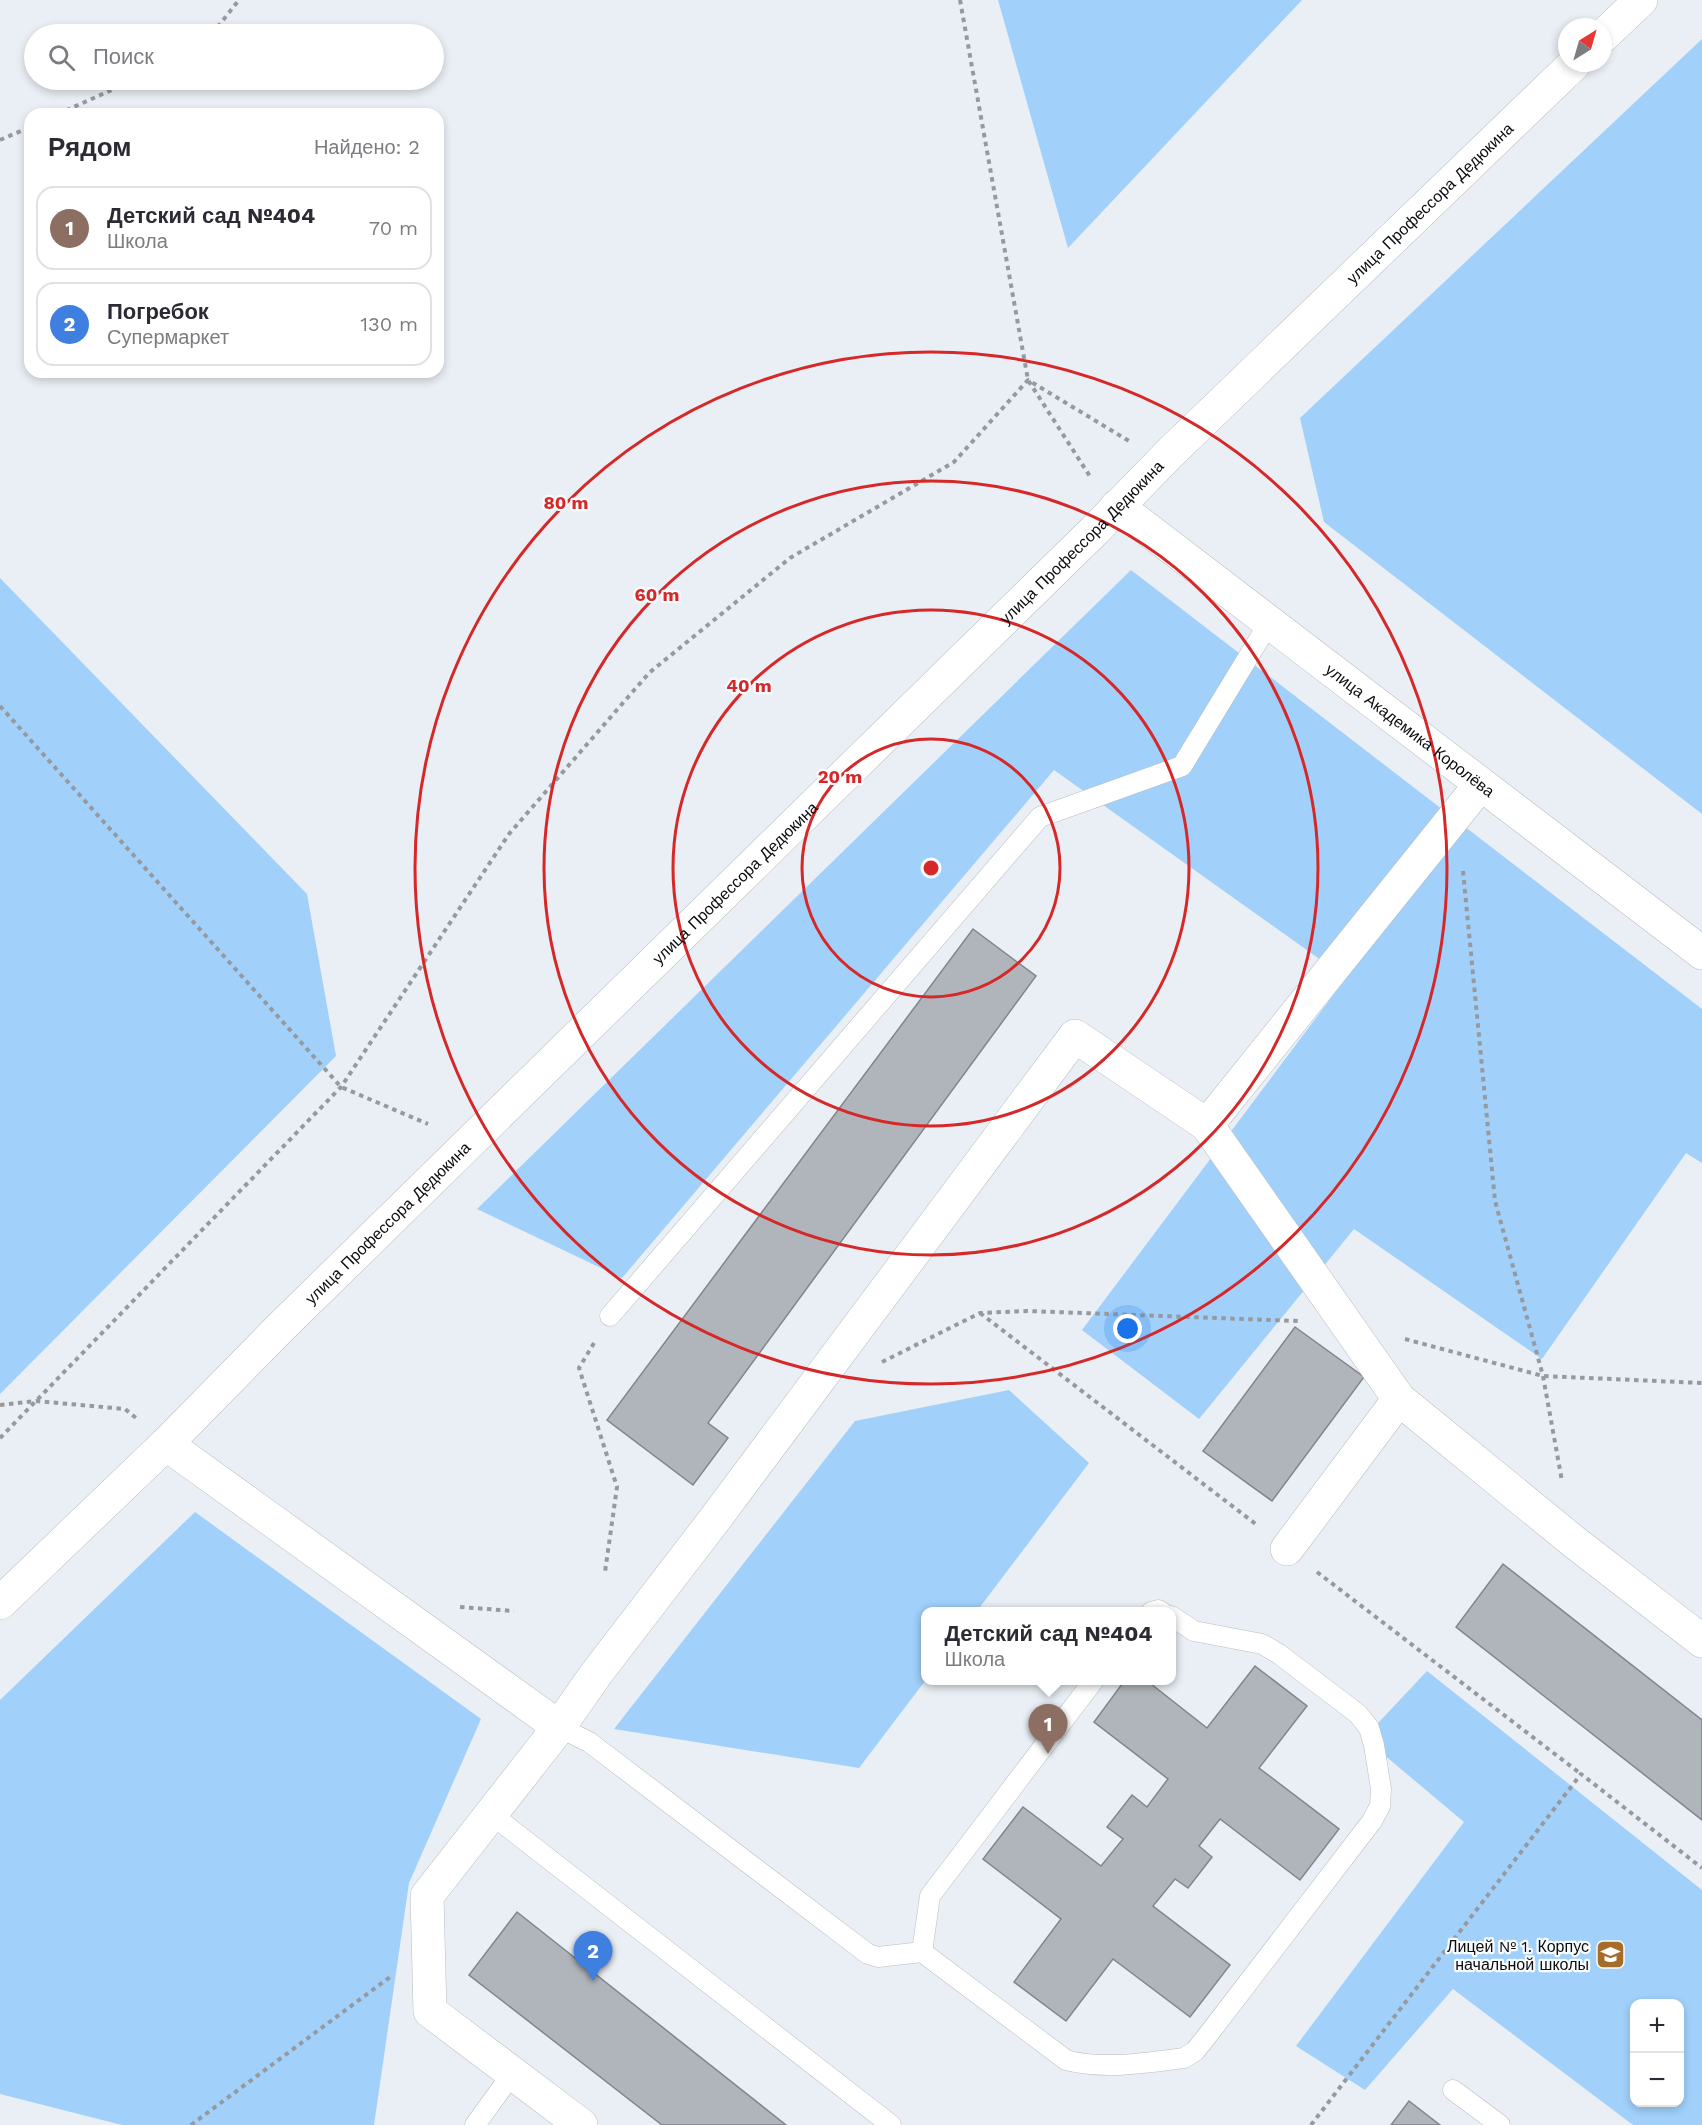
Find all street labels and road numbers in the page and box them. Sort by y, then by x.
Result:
street label: улица Профессора Дедюкина [1343,119,1517,288]
street label: улица Профессора Дедюкина [996,457,1168,628]
street label: улица Академика Королёва [1322,660,1498,801]
street label: улица Профессора Дедюкина [649,798,822,968]
street label: улица Профессора Дедюкина [301,1138,475,1308]

